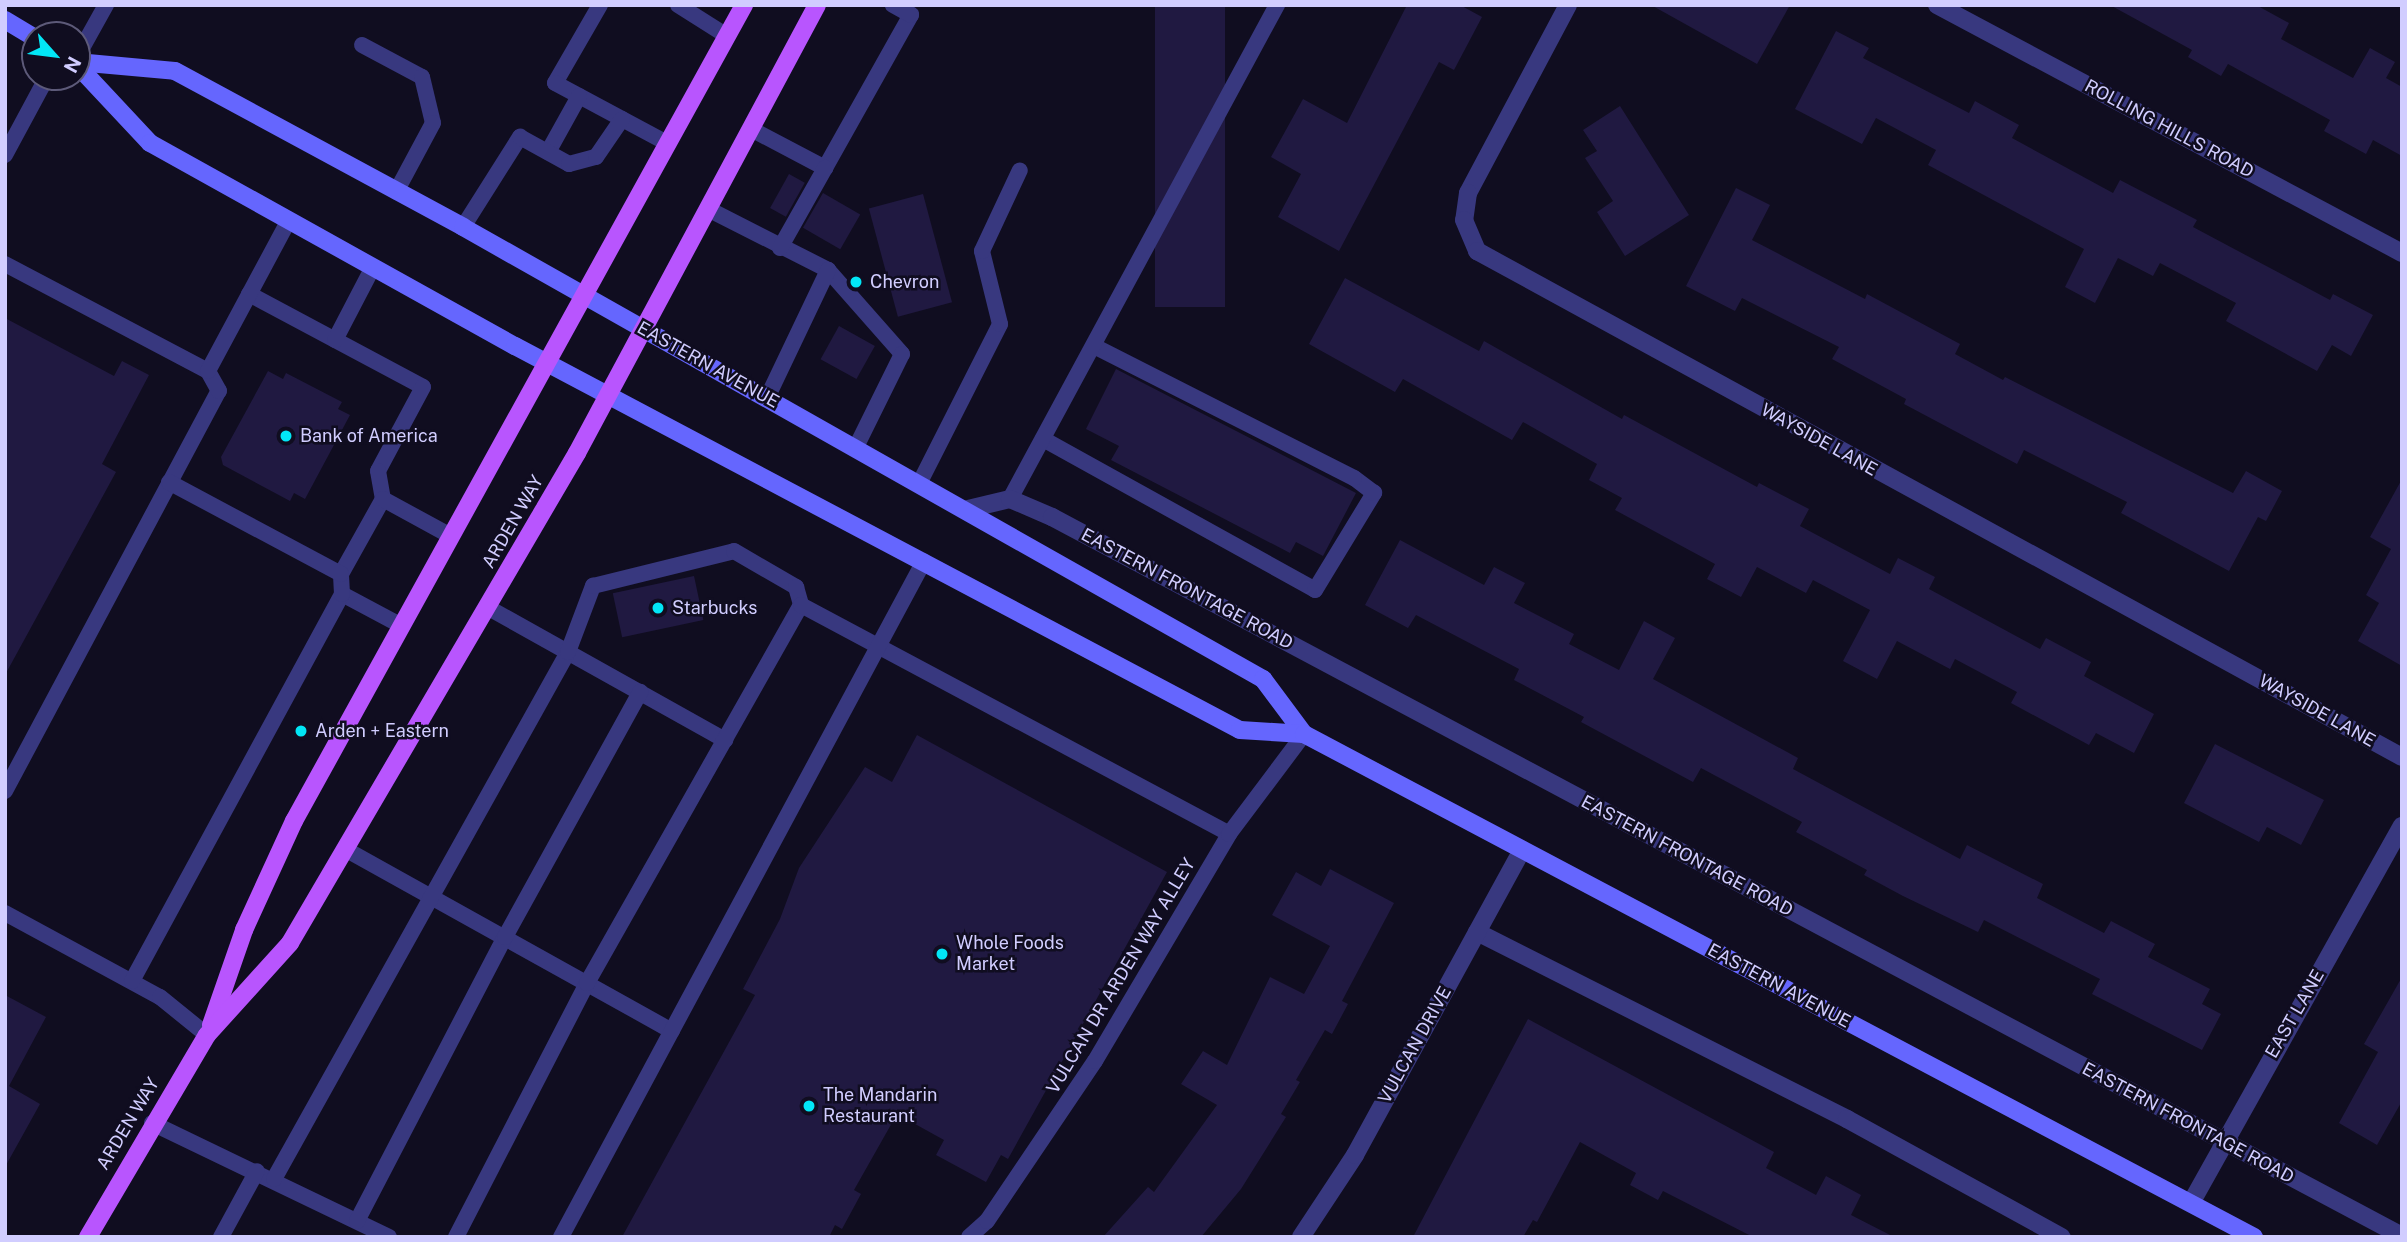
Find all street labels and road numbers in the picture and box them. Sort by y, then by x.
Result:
street label: ROLLING HILLS ROAD [2081,75,2257,183]
street label: EASTERN AVENUE [633,317,783,413]
street label: WAYSIDE LANE [1757,399,1881,481]
street label: ARDEN WAY [478,472,548,572]
street label: EASTERN FRONTAGE ROAD [1077,524,1297,654]
street label: WAYSIDE LANE [2255,670,2379,752]
street label: EASTERN FRONTAGE ROAD [1577,791,1797,921]
street label: VULCAN DR ARDEN WAY ALLEY [1042,854,1200,1098]
street label: EASTERN AVENUE [1704,939,1854,1033]
street label: EAST LANE [2261,966,2329,1062]
street label: VULCAN DRIVE [1374,983,1456,1107]
street label: EASTERN FRONTAGE ROAD [2078,1058,2298,1188]
street label: ARDEN WAY [92,1074,164,1174]

